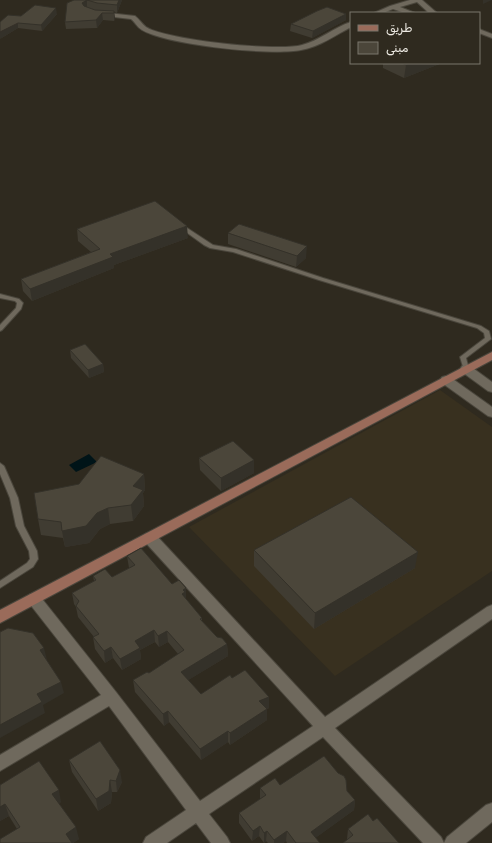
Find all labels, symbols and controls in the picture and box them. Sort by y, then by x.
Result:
legend [350,12,480,64]
text: طريق [386,21,412,36]
text: مبنى [386,41,409,56]

